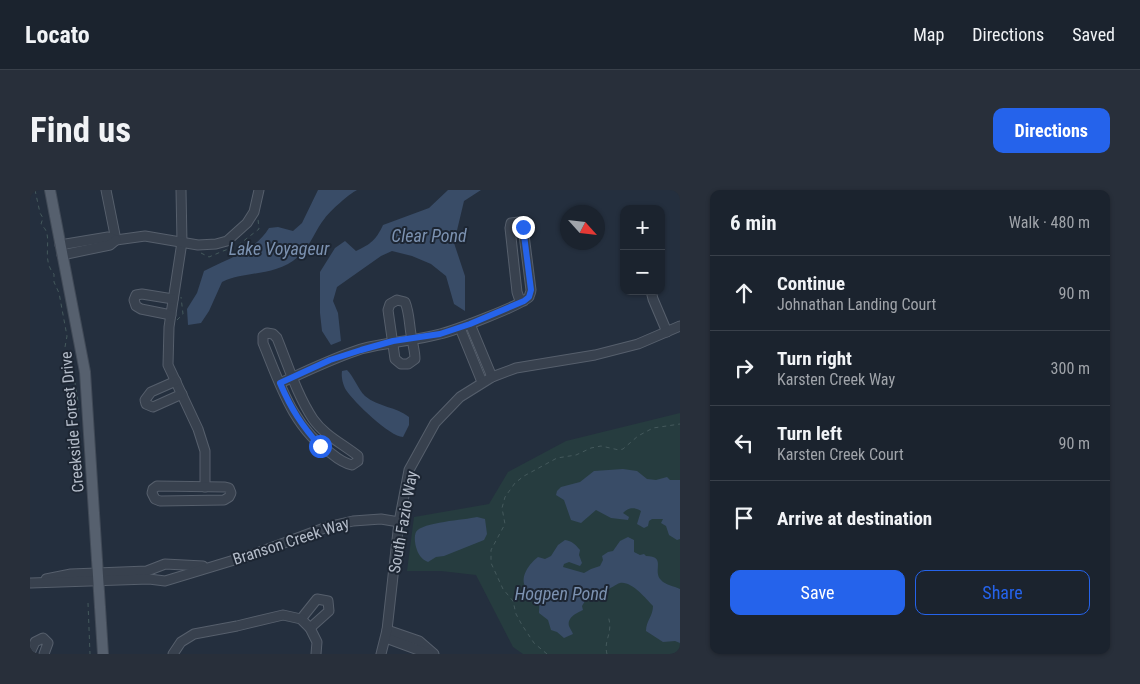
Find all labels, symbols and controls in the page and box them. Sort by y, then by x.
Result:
text: Locato [25,21,90,49]
text: Map [913,24,944,45]
text: Directions [972,24,1044,45]
text: Saved [1072,24,1115,45]
button: Directions [993,108,1110,153]
text: Find us [30,110,131,151]
north arrow [560,205,605,250]
map controls [620,205,665,295]
button: + [620,205,665,250]
text: 6 min [730,211,777,235]
text: Walk · 480 m [1009,213,1090,232]
route end [512,216,535,239]
water label: Clear Pond [391,225,467,246]
water label: Lake Voyageur [229,238,330,259]
button: − [620,250,665,295]
text: Continue [777,272,845,295]
icon: ahead [730,279,758,307]
text: 90 m [1058,284,1090,303]
text: Johnathan Landing Court [777,295,936,314]
text: Turn right [777,347,852,370]
street label: Creekside Forest Drive [56,351,88,493]
icon: right [730,354,758,382]
text: 300 m [1051,359,1090,378]
text: Karsten Creek Way [777,370,895,389]
text: Turn left [777,422,842,445]
icon: left [730,429,758,457]
text: 90 m [1058,434,1090,453]
route start [309,435,332,458]
text: Karsten Creek Court [777,445,904,464]
street label: South Fazio Way [385,469,421,575]
icon: arrive [730,504,758,532]
text: Arrive at destination [777,507,932,530]
street label: Branson Creek Way [230,513,352,569]
button: Save [730,570,905,615]
button: Share [915,570,1090,615]
water label: Hogpen Pond [515,583,608,604]

